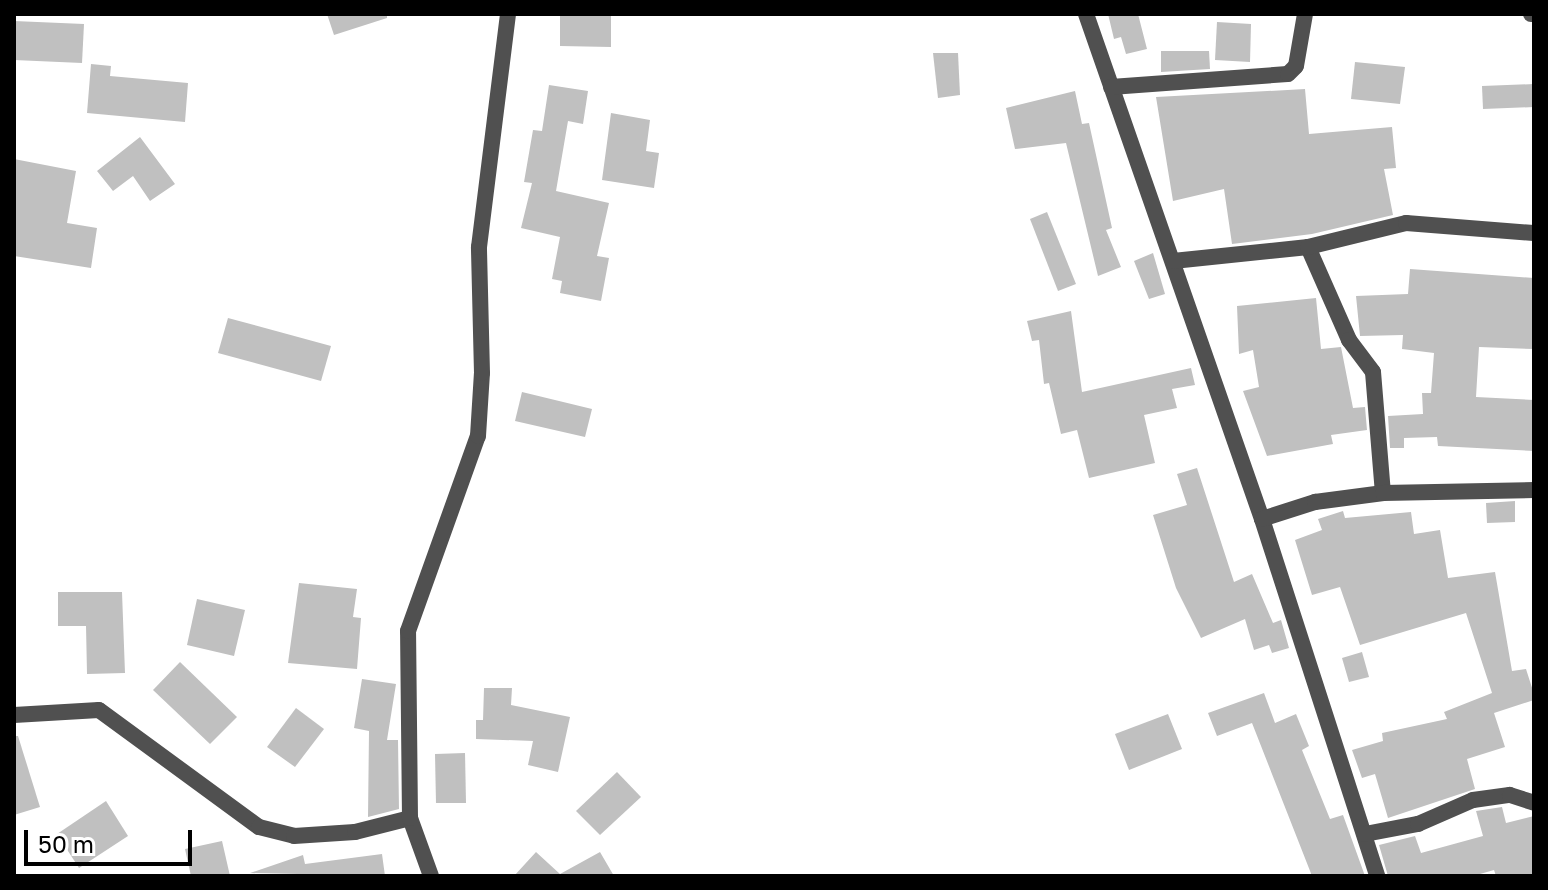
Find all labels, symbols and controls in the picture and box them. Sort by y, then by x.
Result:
scale bar [28,814,196,864]
text: 50 m [38,829,94,858]

